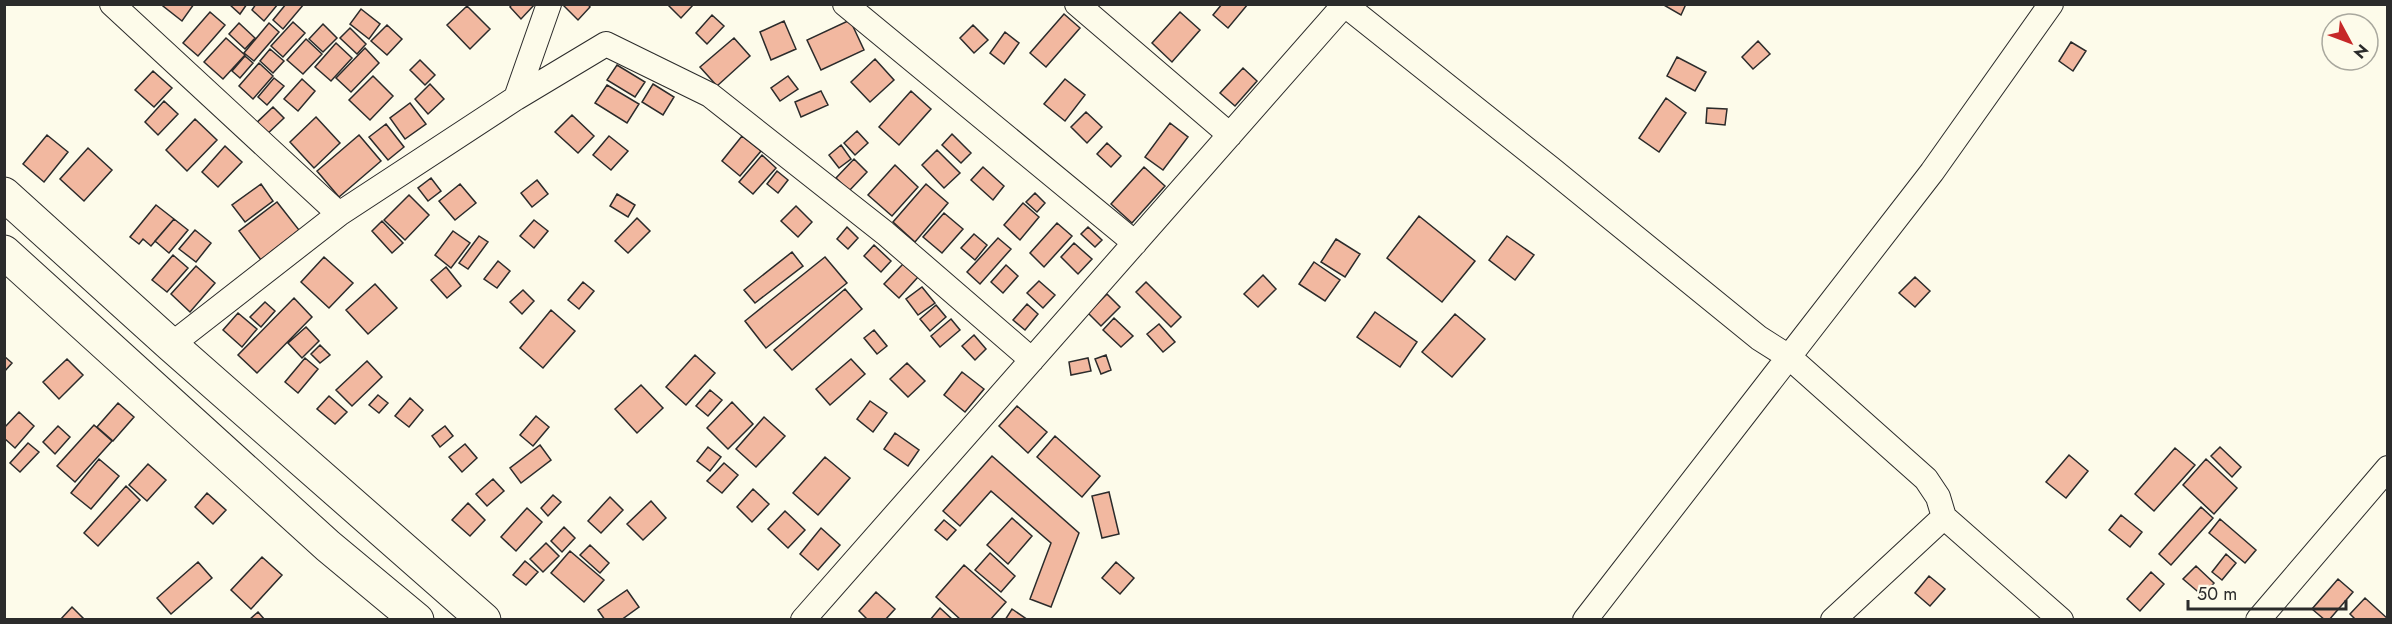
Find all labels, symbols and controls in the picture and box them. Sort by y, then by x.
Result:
north arrow [2320,12,2380,72]
text: N [2348,39,2374,64]
scale bar [2188,573,2346,611]
text: 50 m [2197,581,2237,607]

